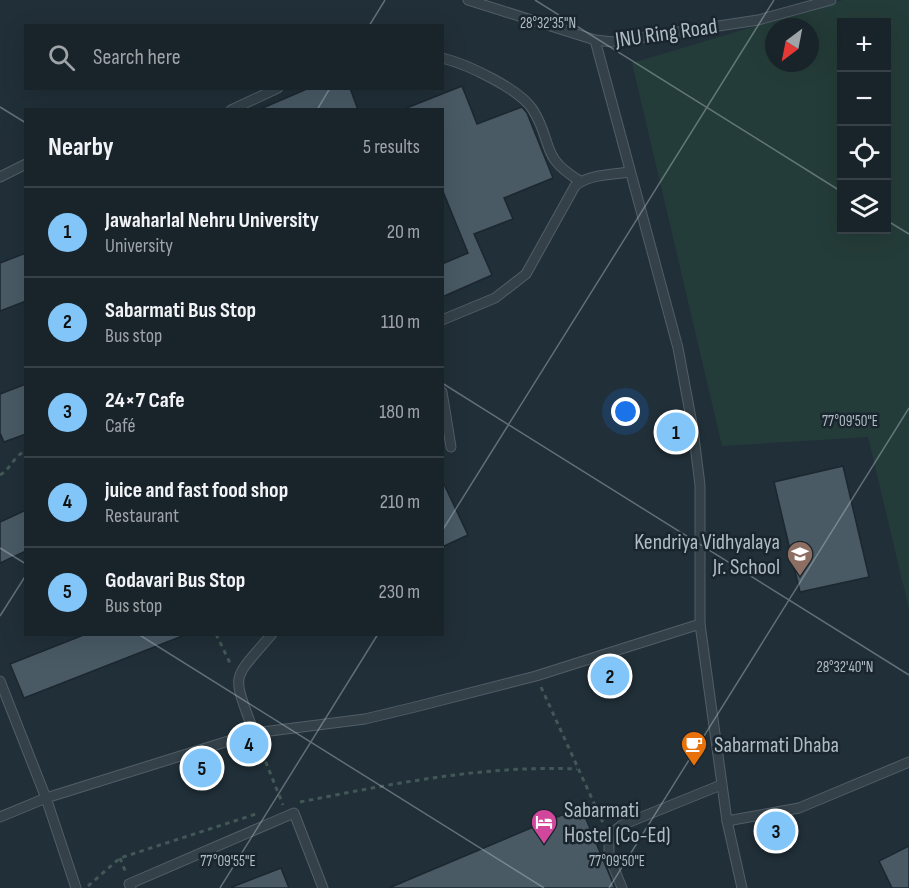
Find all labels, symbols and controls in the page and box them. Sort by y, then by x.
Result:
street label: JNU Ring Road [612,13,719,54]
text: 28°32'35"N [520,14,576,33]
north arrow [765,18,819,72]
map controls [837,18,891,234]
button: + [837,18,891,72]
search box [24,24,444,90]
icon: search [45,41,78,74]
text: Search here [93,44,180,71]
button: − [837,72,891,126]
button: locate [837,126,891,180]
text: Nearby [48,132,114,163]
text: 5 results [363,135,420,159]
button: layers [837,180,891,234]
text: Jawaharlal Nehru University [105,207,319,234]
text: 1 [64,220,71,244]
text: 20 m [387,220,420,244]
text: University [105,234,173,258]
text: Sabarmati Bus Stop [105,297,256,324]
text: 2 [63,310,72,334]
text: 110 m [381,310,420,334]
text: Bus stop [105,324,162,348]
text: 24×7 Cafe [105,387,185,414]
your location [611,397,640,426]
text: 3 [63,400,72,424]
text: 180 m [379,400,420,424]
pin: 1 [656,410,696,454]
text: 77°09'50"E [822,412,878,431]
text: Café [105,414,135,438]
text: juice and fast food shop [105,477,288,504]
text: 4 [63,490,72,514]
text: 210 m [380,490,420,514]
text: Restaurant [105,504,179,528]
place label: Kendriya Vidhyalaya Jr. School [634,529,780,581]
school or university icon: Kendriya Vidhyalaya Jr. School [785,539,815,577]
text: Godavari Bus Stop [105,567,245,594]
text: 5 [63,580,72,604]
text: 230 m [378,580,420,604]
text: Bus stop [105,594,162,618]
pin: 2 [590,654,630,698]
text: 28°32'40"N [817,658,873,677]
pin: 4 [230,722,268,766]
cafe icon: Sabarmati Dhaba [679,729,709,767]
place label: Sabarmati Dhaba [714,732,839,759]
pin: 5 [182,746,222,790]
place label: Sabarmati Hostel (Co-Ed) [564,797,671,849]
hotel icon: Sabarmati Hostel (Co-Ed) [529,807,559,845]
pin: 3 [756,808,796,854]
text: 77°09'55"E [200,852,256,871]
text: 77°09'50"E [589,852,645,871]

